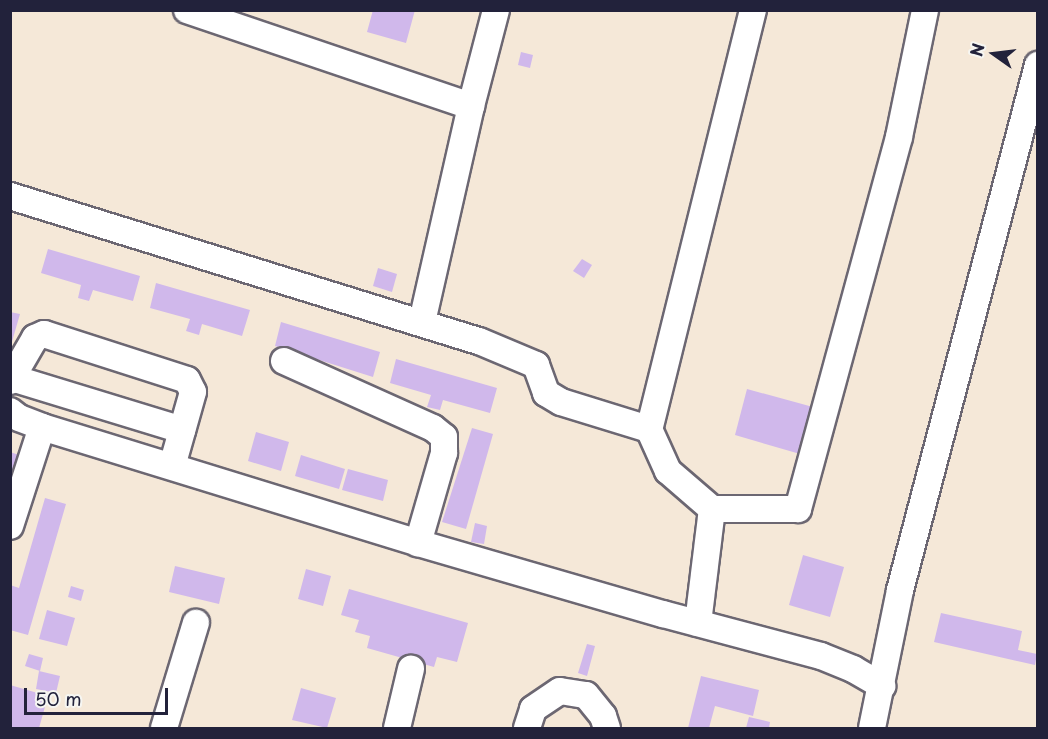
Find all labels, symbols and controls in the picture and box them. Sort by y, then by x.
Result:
north arrow [964,24,1024,84]
text: N [963,41,990,59]
scale bar [27,676,171,714]
text: 50 m [35,685,82,712]

